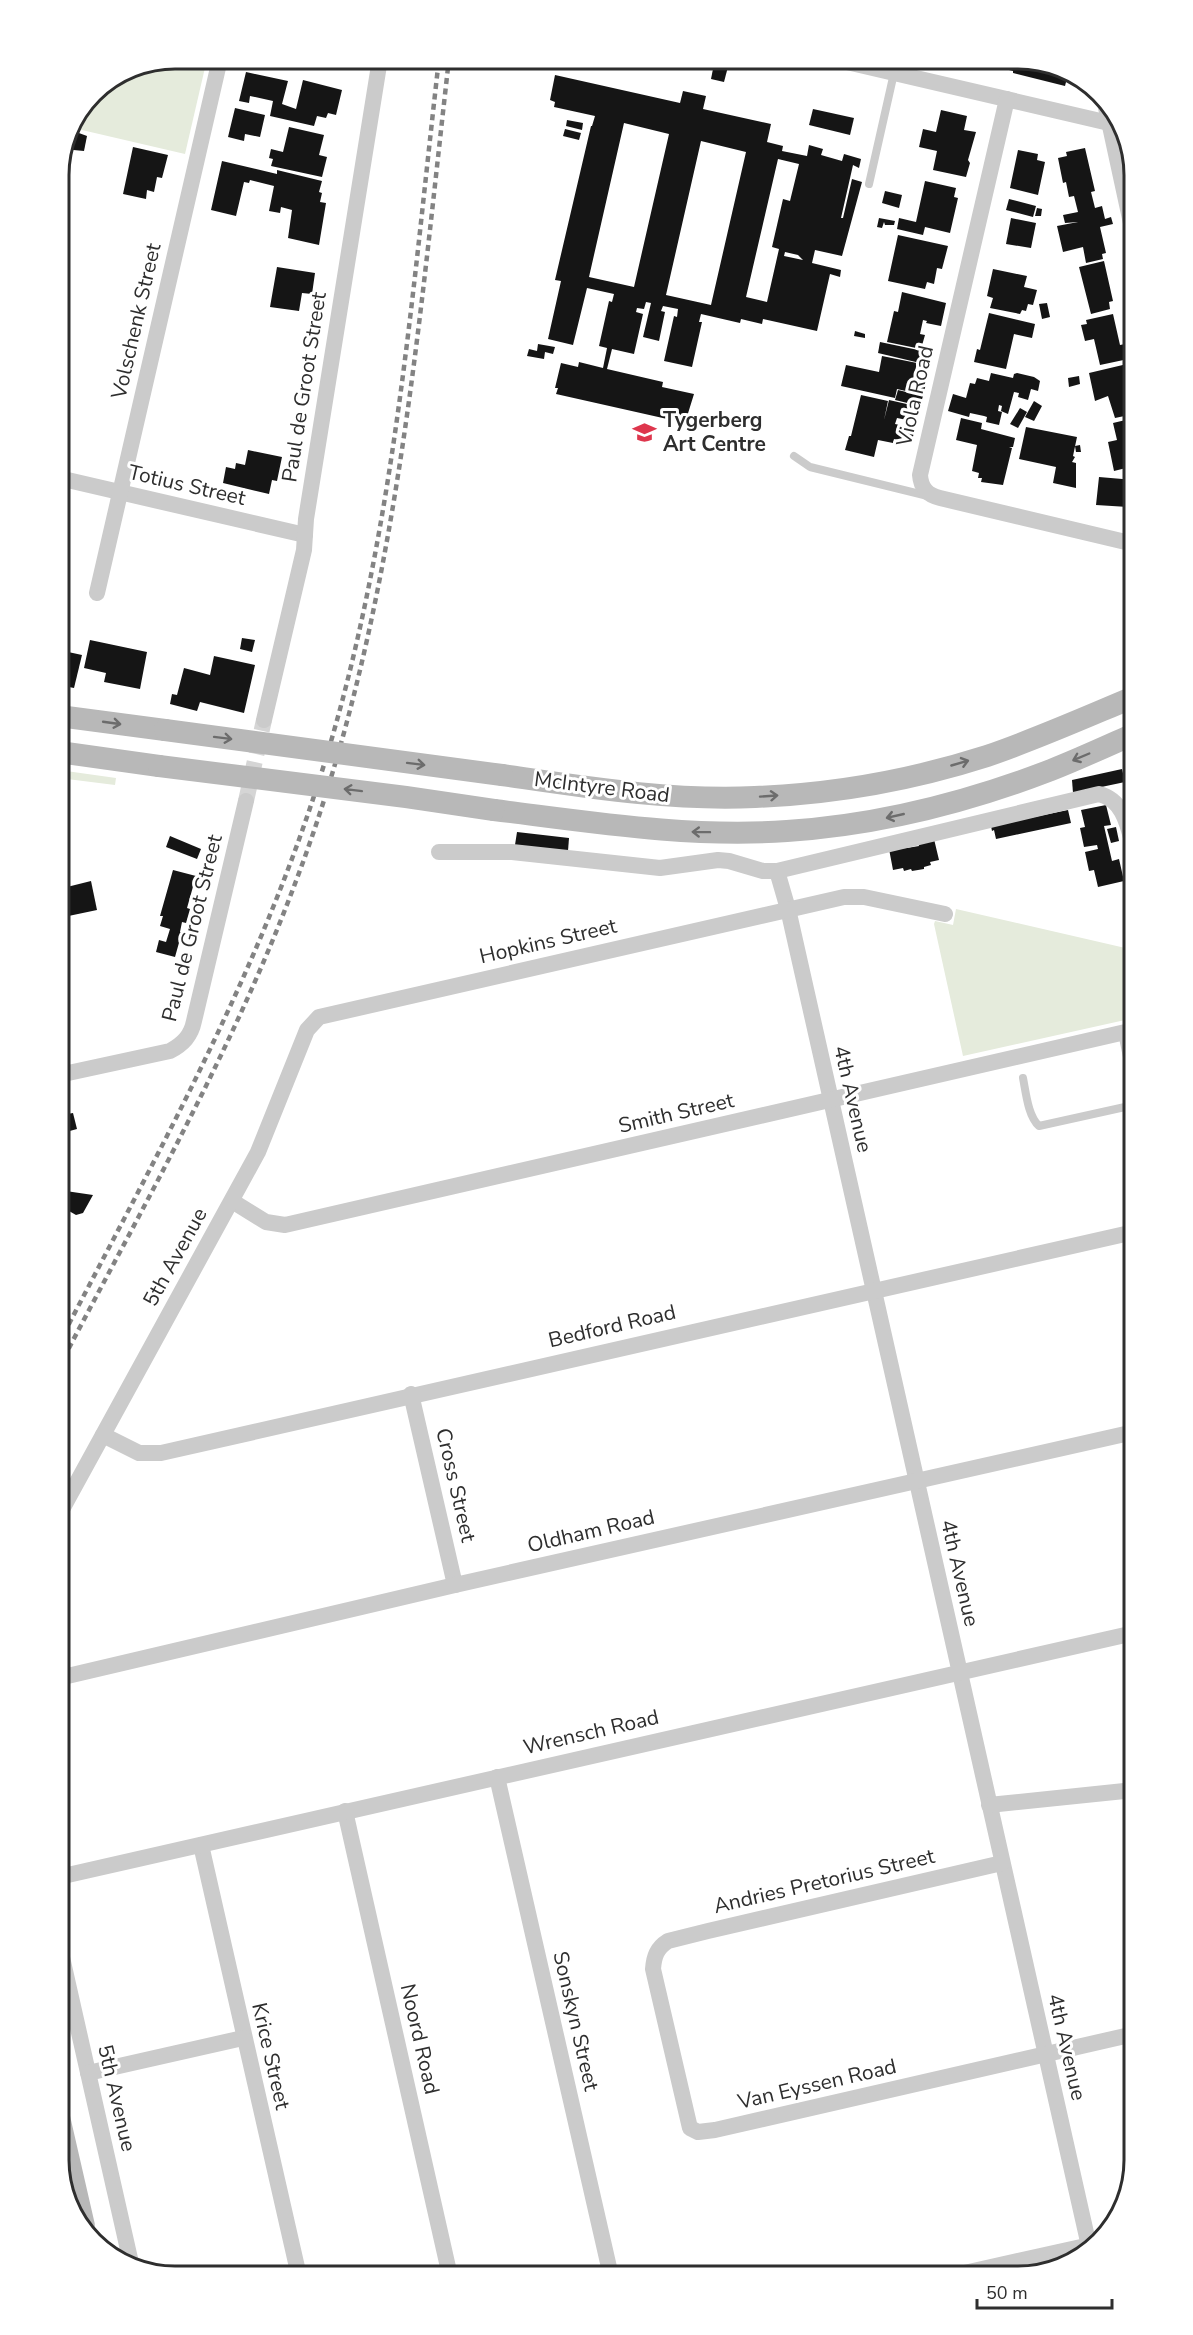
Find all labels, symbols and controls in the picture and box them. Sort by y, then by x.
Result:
street label: Volschenk Street [104,240,168,403]
street label: Paul de Groot Street [275,289,333,484]
street label: Viola Road [890,343,940,450]
place label: Tygerberg Art Centre [663,406,766,458]
school or university icon: Tygerberg Art Centre [632,419,658,445]
street label: Totius Street [126,458,249,512]
one-way arrow [101,718,121,729]
one-way arrow [213,733,232,744]
one-way arrow [1072,752,1090,763]
one-way arrow [951,757,970,768]
one-way arrow [406,759,426,770]
street label: McIntyre Road [533,765,671,809]
one-way arrow [343,784,363,795]
one-way arrow [758,791,778,802]
one-way arrow [886,810,905,822]
one-way arrow [692,826,712,838]
street label: Paul de Groot Street [155,831,229,1025]
street label: Hopkins Street [477,911,620,970]
street label: 4th Avenue [827,1043,879,1155]
street label: Smith Street [615,1086,737,1140]
street label: 5th Avenue [136,1203,214,1311]
street label: Bedford Road [546,1298,678,1354]
street label: Cross Street [429,1425,483,1545]
street label: Oldham Road [525,1503,657,1559]
street label: 4th Avenue [934,1517,986,1629]
street label: Wrensch Road [520,1703,662,1761]
street label: Andries Pretorius Street [711,1842,938,1920]
street label: Sonskyn Street [546,1949,606,2094]
street label: Noord Road [394,1981,446,2097]
street label: 4th Avenue [1041,1991,1093,2103]
street label: Krice Street [245,2000,297,2113]
street label: 5th Avenue [91,2042,143,2154]
street label: Van Eyssen Road [734,2052,899,2116]
scale bar [977,2272,1112,2310]
text: 50 m [986,2281,1028,2305]

